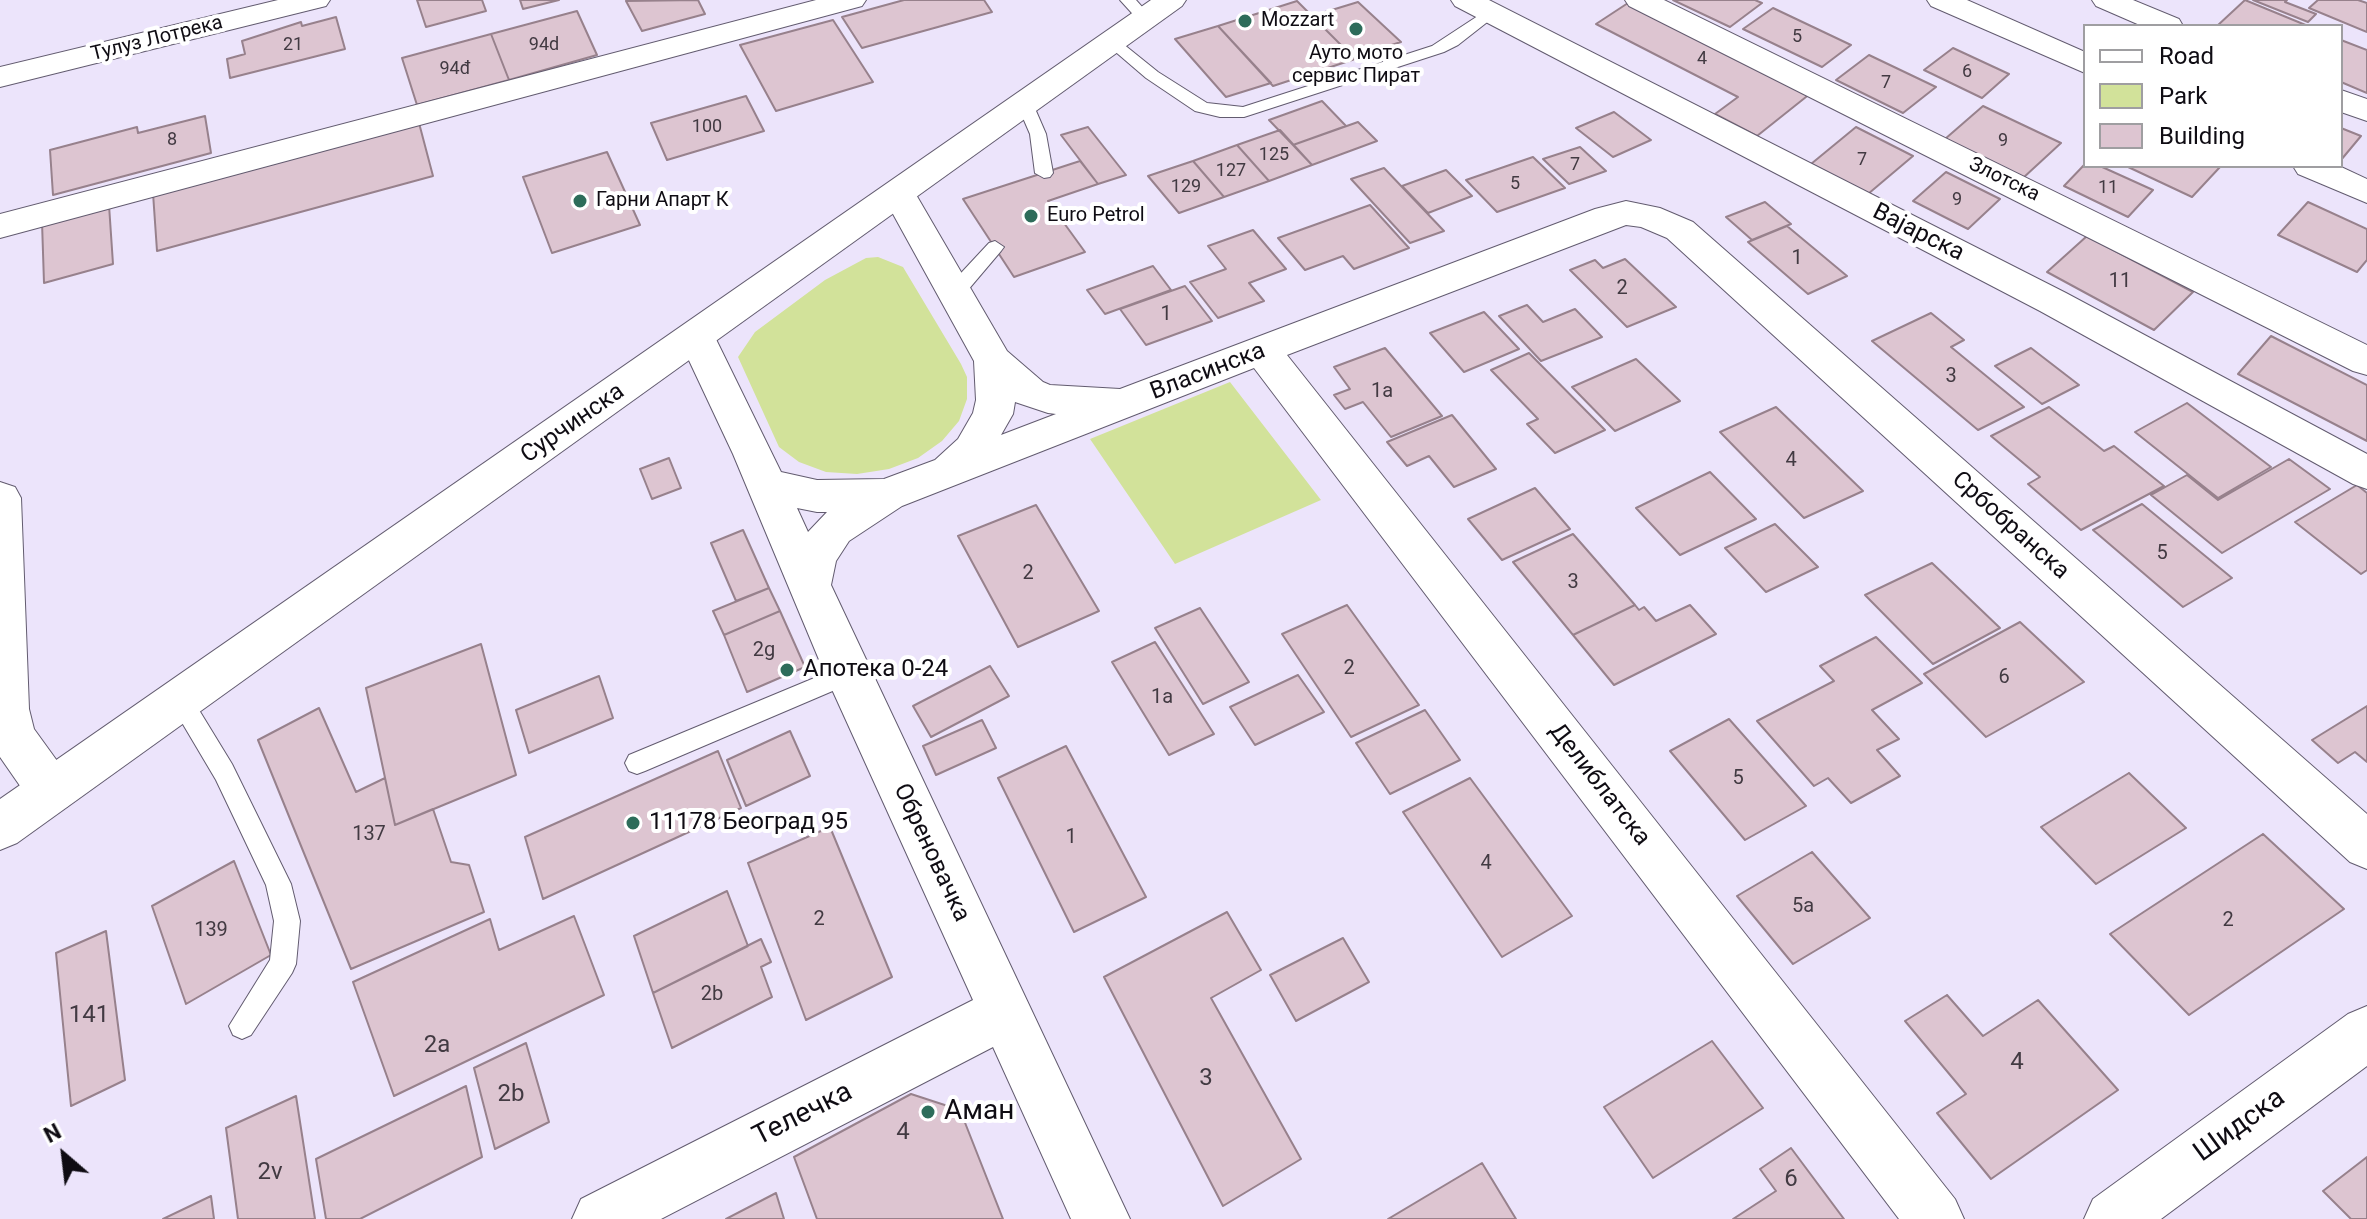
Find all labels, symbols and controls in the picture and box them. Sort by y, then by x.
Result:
place label: Mozzart [1261,9,1334,33]
street label: Тулуз Лотрека [89,11,225,67]
marker: Mozzart [1236,12,1254,30]
marker: Ауто мото сервис Пират [1347,20,1365,38]
legend [2083,24,2343,168]
house number: 5 [1792,26,1802,48]
house number: 21 [283,34,303,56]
house number: 94d [529,34,559,56]
place label: Ауто мото сервис Пират [1292,42,1420,89]
text: Road [2159,42,2214,70]
house number: 4 [1697,48,1707,70]
house number: 94đ [440,58,470,80]
house number: 6 [1962,61,1972,83]
house number: 7 [1881,72,1891,94]
text: Park [2159,82,2207,110]
house number: 100 [692,116,722,138]
text: Building [2159,122,2245,150]
house number: 8 [167,129,177,151]
house number: 9 [1998,130,2008,152]
house number: 125 [1259,144,1289,166]
house number: 7 [1857,149,1867,171]
street label: Злотска [1965,153,2043,207]
house number: 7 [1570,154,1580,176]
house number: 127 [1216,160,1246,182]
house number: 5 [1510,173,1520,195]
house number: 129 [1171,176,1201,198]
house number: 11 [2098,177,2118,199]
place label: Гарни Апарт К [596,189,729,213]
house number: 9 [1952,189,1962,211]
marker: Гарни Апарт К [571,192,589,210]
street label: Вајарска [1867,198,1969,268]
place label: Euro Petrol [1047,204,1145,228]
marker: Euro Petrol [1022,207,1040,225]
house number: 1 [1791,247,1803,271]
house number: 11 [2109,270,2131,294]
house number: 2 [1616,277,1628,301]
house number: 1 [1160,303,1172,327]
street label: Власинска [1146,337,1270,407]
house number: 3 [1945,365,1957,389]
street label: Сурчинска [516,378,630,470]
house number: 1a [1371,380,1393,404]
house number: 4 [1785,449,1797,473]
street label: Србобранска [1945,466,2075,586]
house number: 5 [2156,542,2168,566]
house number: 2 [1022,562,1034,586]
house number: 3 [1567,571,1579,595]
house number: 2g [753,639,775,663]
place label: Апотека 0-24 [803,656,948,684]
house number: 2 [1343,657,1355,681]
marker: Апотека 0-24 [778,661,796,679]
house number: 6 [1998,666,2010,690]
house number: 1a [1151,686,1173,710]
street label: Делиблатска [1542,718,1656,852]
house number: 5 [1732,767,1744,791]
street label: Обреновачка [886,779,976,927]
place label: 11178 Београд 95 [649,809,848,837]
marker: 11178 Београд 95 [624,814,642,832]
house number: 137 [352,823,386,847]
house number: 1 [1065,826,1077,850]
house number: 4 [1480,852,1492,876]
house number: 5a [1792,895,1814,919]
house number: 2 [813,908,825,932]
house number: 2 [2222,909,2234,933]
house number: 139 [194,919,228,943]
house number: 2b [701,983,723,1007]
house number: 141 [69,1002,109,1030]
house number: 2a [424,1032,450,1060]
house number: 4 [2010,1049,2024,1077]
house number: 3 [1199,1065,1213,1093]
street label: Телечка [748,1076,858,1154]
house number: 2b [498,1081,524,1109]
street label: Шидска [2188,1082,2292,1170]
place label: Аман [944,1095,1014,1129]
marker: Аман [919,1103,937,1121]
north arrow [24,1115,104,1195]
text: N [40,1119,65,1148]
house number: 4 [896,1119,910,1147]
house number: 2v [257,1159,283,1187]
house number: 6 [1784,1166,1798,1194]

